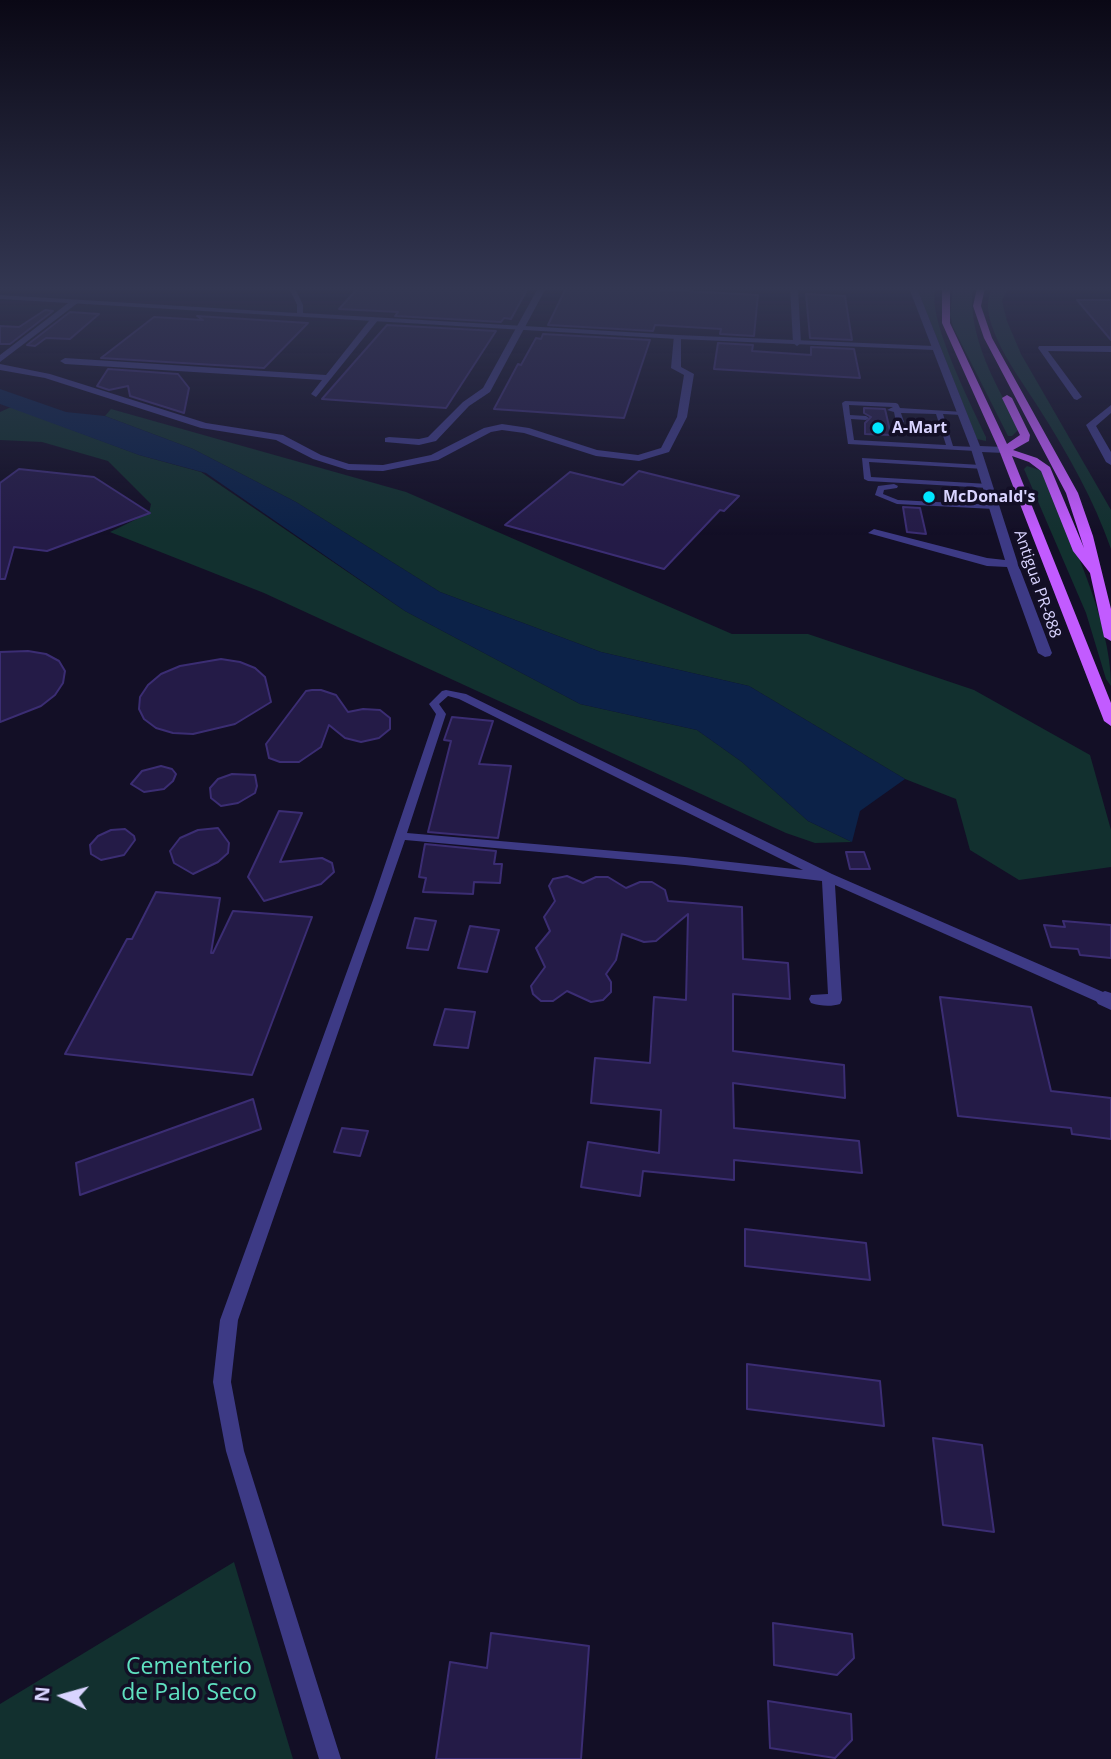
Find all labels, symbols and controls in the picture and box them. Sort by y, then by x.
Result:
place label: A-Mart [892,418,947,438]
marker: A-Mart [870,420,886,436]
place label: McDonald's [943,487,1035,507]
marker: McDonald's [921,489,937,505]
street label: Antigua PR-888 [1009,527,1065,641]
park label: Cementerio de Palo Seco [121,1653,257,1707]
north arrow [28,1661,98,1731]
text: N [28,1685,56,1703]

